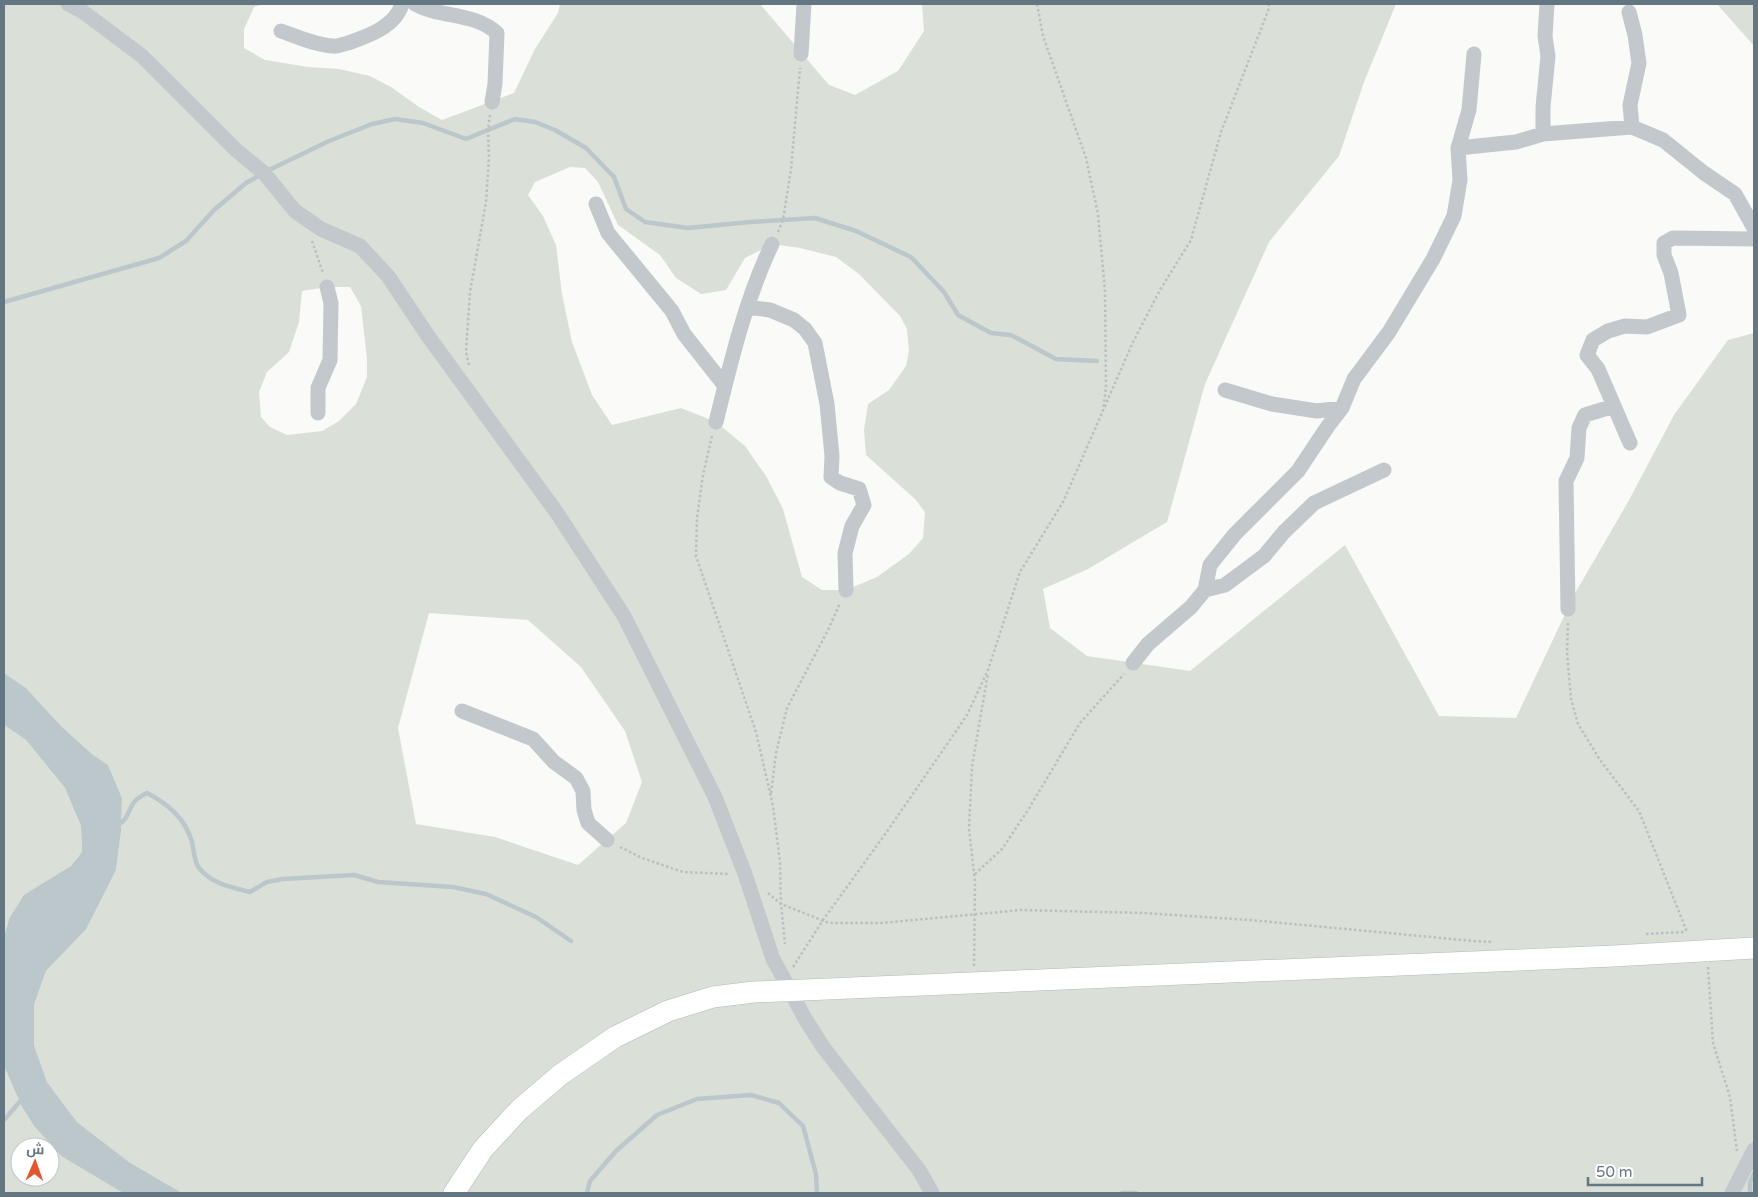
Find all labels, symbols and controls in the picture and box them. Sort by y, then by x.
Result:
north arrow [10,1137,60,1187]
text: ش [26,1141,45,1158]
scale bar [1588,1154,1702,1186]
text: 50 m [1596,1163,1633,1181]

